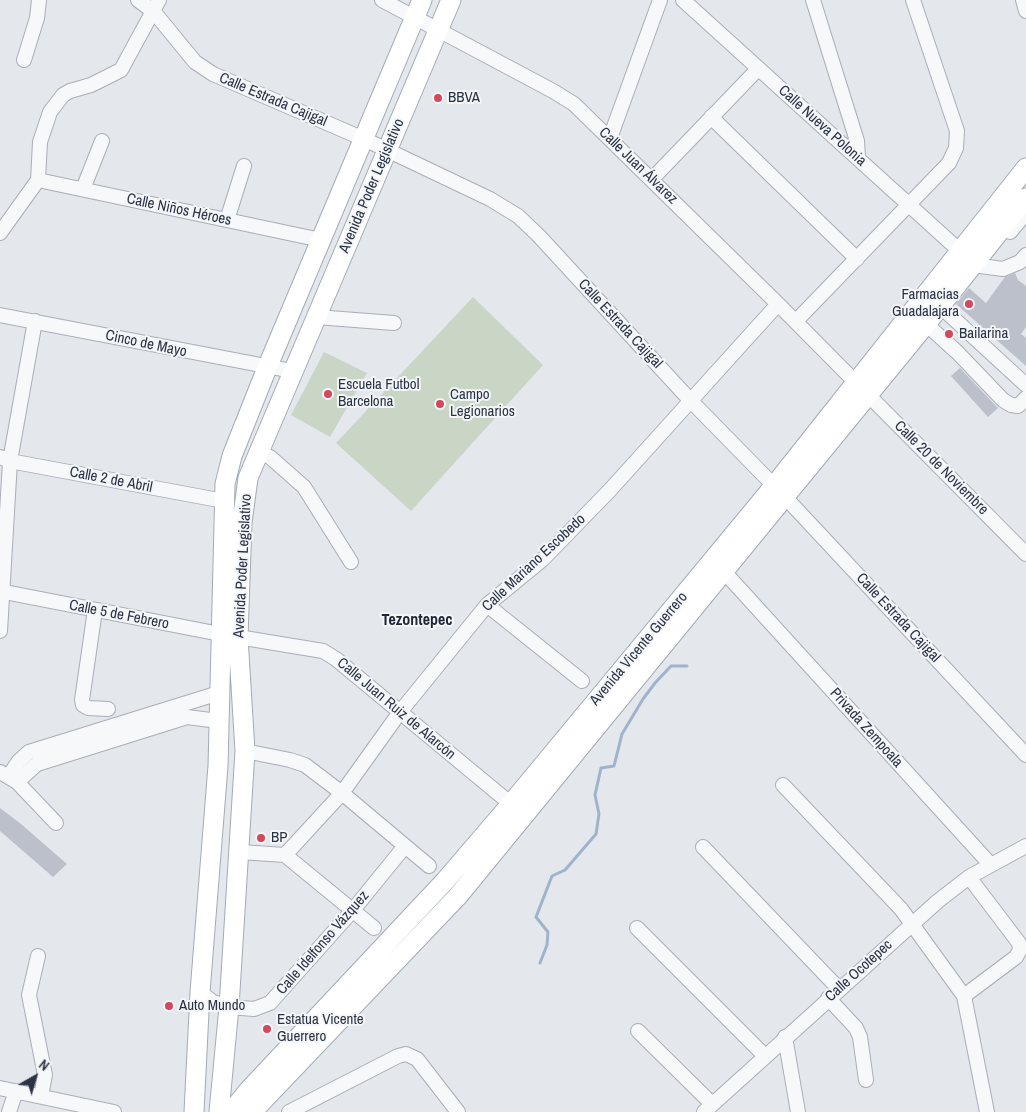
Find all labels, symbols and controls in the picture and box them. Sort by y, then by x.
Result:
street label: Calle Estrada Cajigal [216,69,330,131]
street label: Calle Nueva Polonia [774,82,870,170]
place label: BBVA [448,89,480,107]
marker: BBVA [432,92,444,104]
street label: Avenida Poder Legislativo [336,116,408,256]
street label: Calle Juan Álvarez [595,124,681,208]
street label: Calle Niños Héroes [125,190,233,230]
street label: Calle Estrada Cajigal [574,276,666,372]
place label: Farmacias Guadalajara [892,286,959,321]
marker: Farmacias Guadalajara [963,298,975,310]
place label: Bailarina [959,325,1008,343]
street label: Cinco de Mayo [104,327,188,361]
marker: Bailarina [943,328,955,340]
place label: Escuela Futbol Barcelona [338,376,419,411]
place label: Campo Legionarios [450,386,515,421]
marker: Escuela Futbol Barcelona [322,388,334,400]
marker: Campo Legionarios [434,398,446,410]
street label: Calle 20 de Noviembre [890,417,992,519]
street label: Calle 2 de Abril [68,463,154,497]
street label: Avenida Poder Legislativo [230,494,256,638]
street label: Calle Mariano Escobedo [479,510,589,616]
street label: Calle Estrada Cajigal [852,570,944,666]
street label: Avenida Vicente Guerrero [586,589,692,709]
street label: Calle 5 de Febrero [68,597,170,633]
district label: Tezontepec [381,611,453,631]
street label: Calle Juan Ruiz de Alarcón [333,654,459,764]
street label: Privada Zempoala [826,685,906,771]
place label: BP [271,829,287,847]
marker: BP [255,832,267,844]
street label: Calle Idelfonso Vázquez [273,887,373,999]
street label: Calle Ocotepec [822,936,896,1006]
place label: Auto Mundo [179,997,245,1015]
marker: Auto Mundo [163,1000,175,1012]
place label: Estatua Vicente Guerrero [277,1011,364,1046]
marker: Estatua Vicente Guerrero [261,1023,273,1035]
north arrow [10,1052,60,1102]
text: N [35,1056,53,1075]

